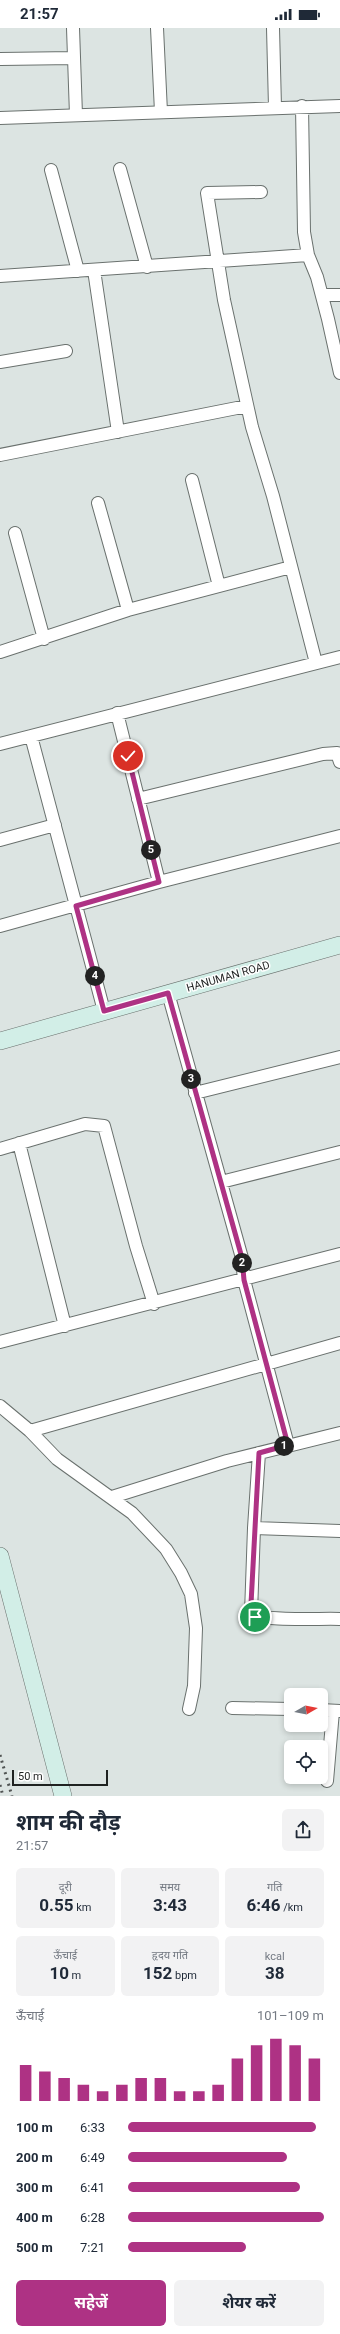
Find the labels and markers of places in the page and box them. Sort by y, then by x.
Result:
pin [111,739,145,773]
pin: 5 [141,840,161,860]
pin: 4 [85,966,105,986]
pin: 3 [181,1069,201,1089]
pin: 2 [232,1253,252,1273]
pin: 1 [274,1436,294,1456]
pin [238,1600,272,1634]

